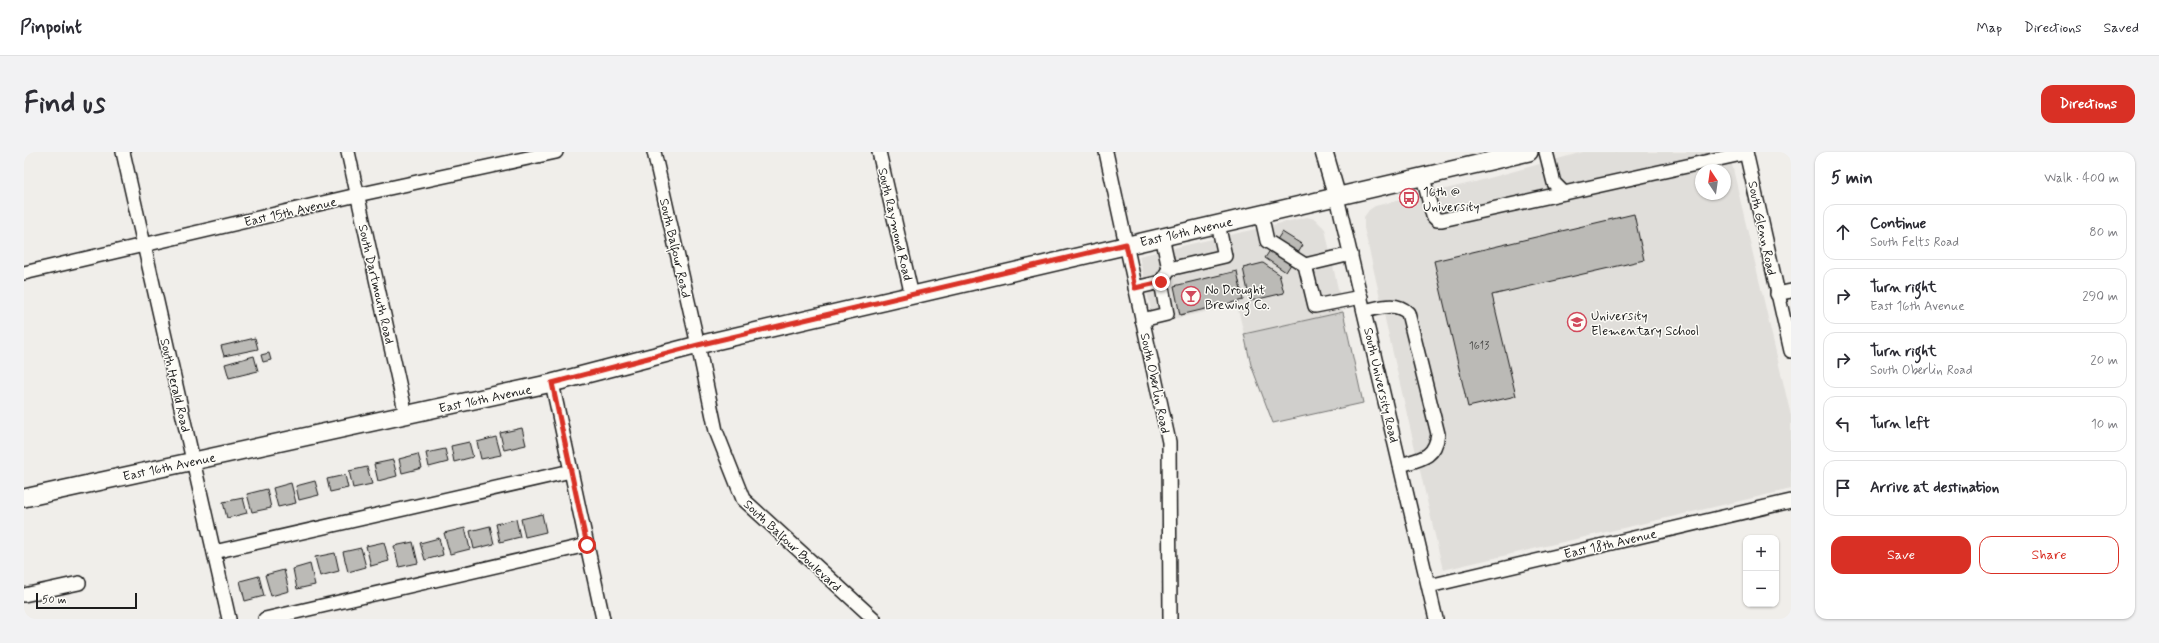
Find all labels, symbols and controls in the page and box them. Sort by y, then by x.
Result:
text: Pinpoint [20,15,82,40]
text: Map [1976,19,2002,37]
text: Directions [2024,19,2082,37]
text: Saved [2104,19,2139,37]
button: Directions [2041,85,2135,123]
text: Find us [24,86,105,123]
north arrow [1695,164,1731,200]
street label: South Raymond Road [873,166,916,283]
text: 5 min [1831,167,1873,189]
text: Walk · 400 m [2044,170,2119,187]
street label: South Glenn Road [1743,180,1780,277]
place label: 16th @ University [1423,184,1479,216]
bus stop icon: 16th @ University [1398,187,1420,209]
street label: East 15th Avenue [242,194,338,231]
street label: South Balfour Road [653,197,694,300]
street label: East 16th Avenue [1138,214,1234,251]
text: Continue [1870,214,1926,234]
icon: ahead [1832,221,1854,243]
street label: South Dartmouth Road [354,223,398,346]
text: 80 m [2089,224,2118,241]
text: South Felts Road [1870,234,1959,251]
route end [1152,273,1170,291]
text: Turn right [1870,278,1937,298]
place label: No Drought Brewing Co. [1205,282,1270,316]
bar icon: No Drought Brewing Co. [1180,285,1202,307]
icon: right [1832,285,1854,307]
text: 290 m [2082,288,2118,305]
text: East 16th Avenue [1870,298,1965,315]
place label: University Elementary School [1591,308,1699,340]
school or university icon: University Elementary School [1566,311,1588,333]
street label: South University Road [1359,326,1402,445]
street label: South Oberlin Road [1136,331,1173,435]
street label: South Herald Road [155,337,194,434]
house number: 1613 [1469,339,1489,353]
text: Turn right [1870,342,1937,362]
icon: right [1832,349,1854,371]
text: 20 m [2090,352,2118,369]
text: South Oberlin Road [1870,362,1972,379]
street label: East 16th Avenue [437,381,533,418]
icon: left [1832,413,1854,435]
text: Turn left [1870,414,1930,434]
text: 10 m [2091,416,2118,433]
street label: East 16th Avenue [121,449,217,486]
icon: arrive [1832,477,1854,499]
text: Arrive at destination [1870,478,1999,498]
street label: South Balfour Boulevard [738,496,845,598]
street label: East 18th Avenue [1562,526,1658,563]
map controls [1743,535,1779,607]
button: + [1743,535,1779,571]
route start [578,536,596,554]
button: Save [1831,536,1971,574]
button: Share [1979,536,2119,574]
button: − [1743,571,1779,607]
scale bar [36,591,137,610]
text: 50 m [42,593,67,607]

